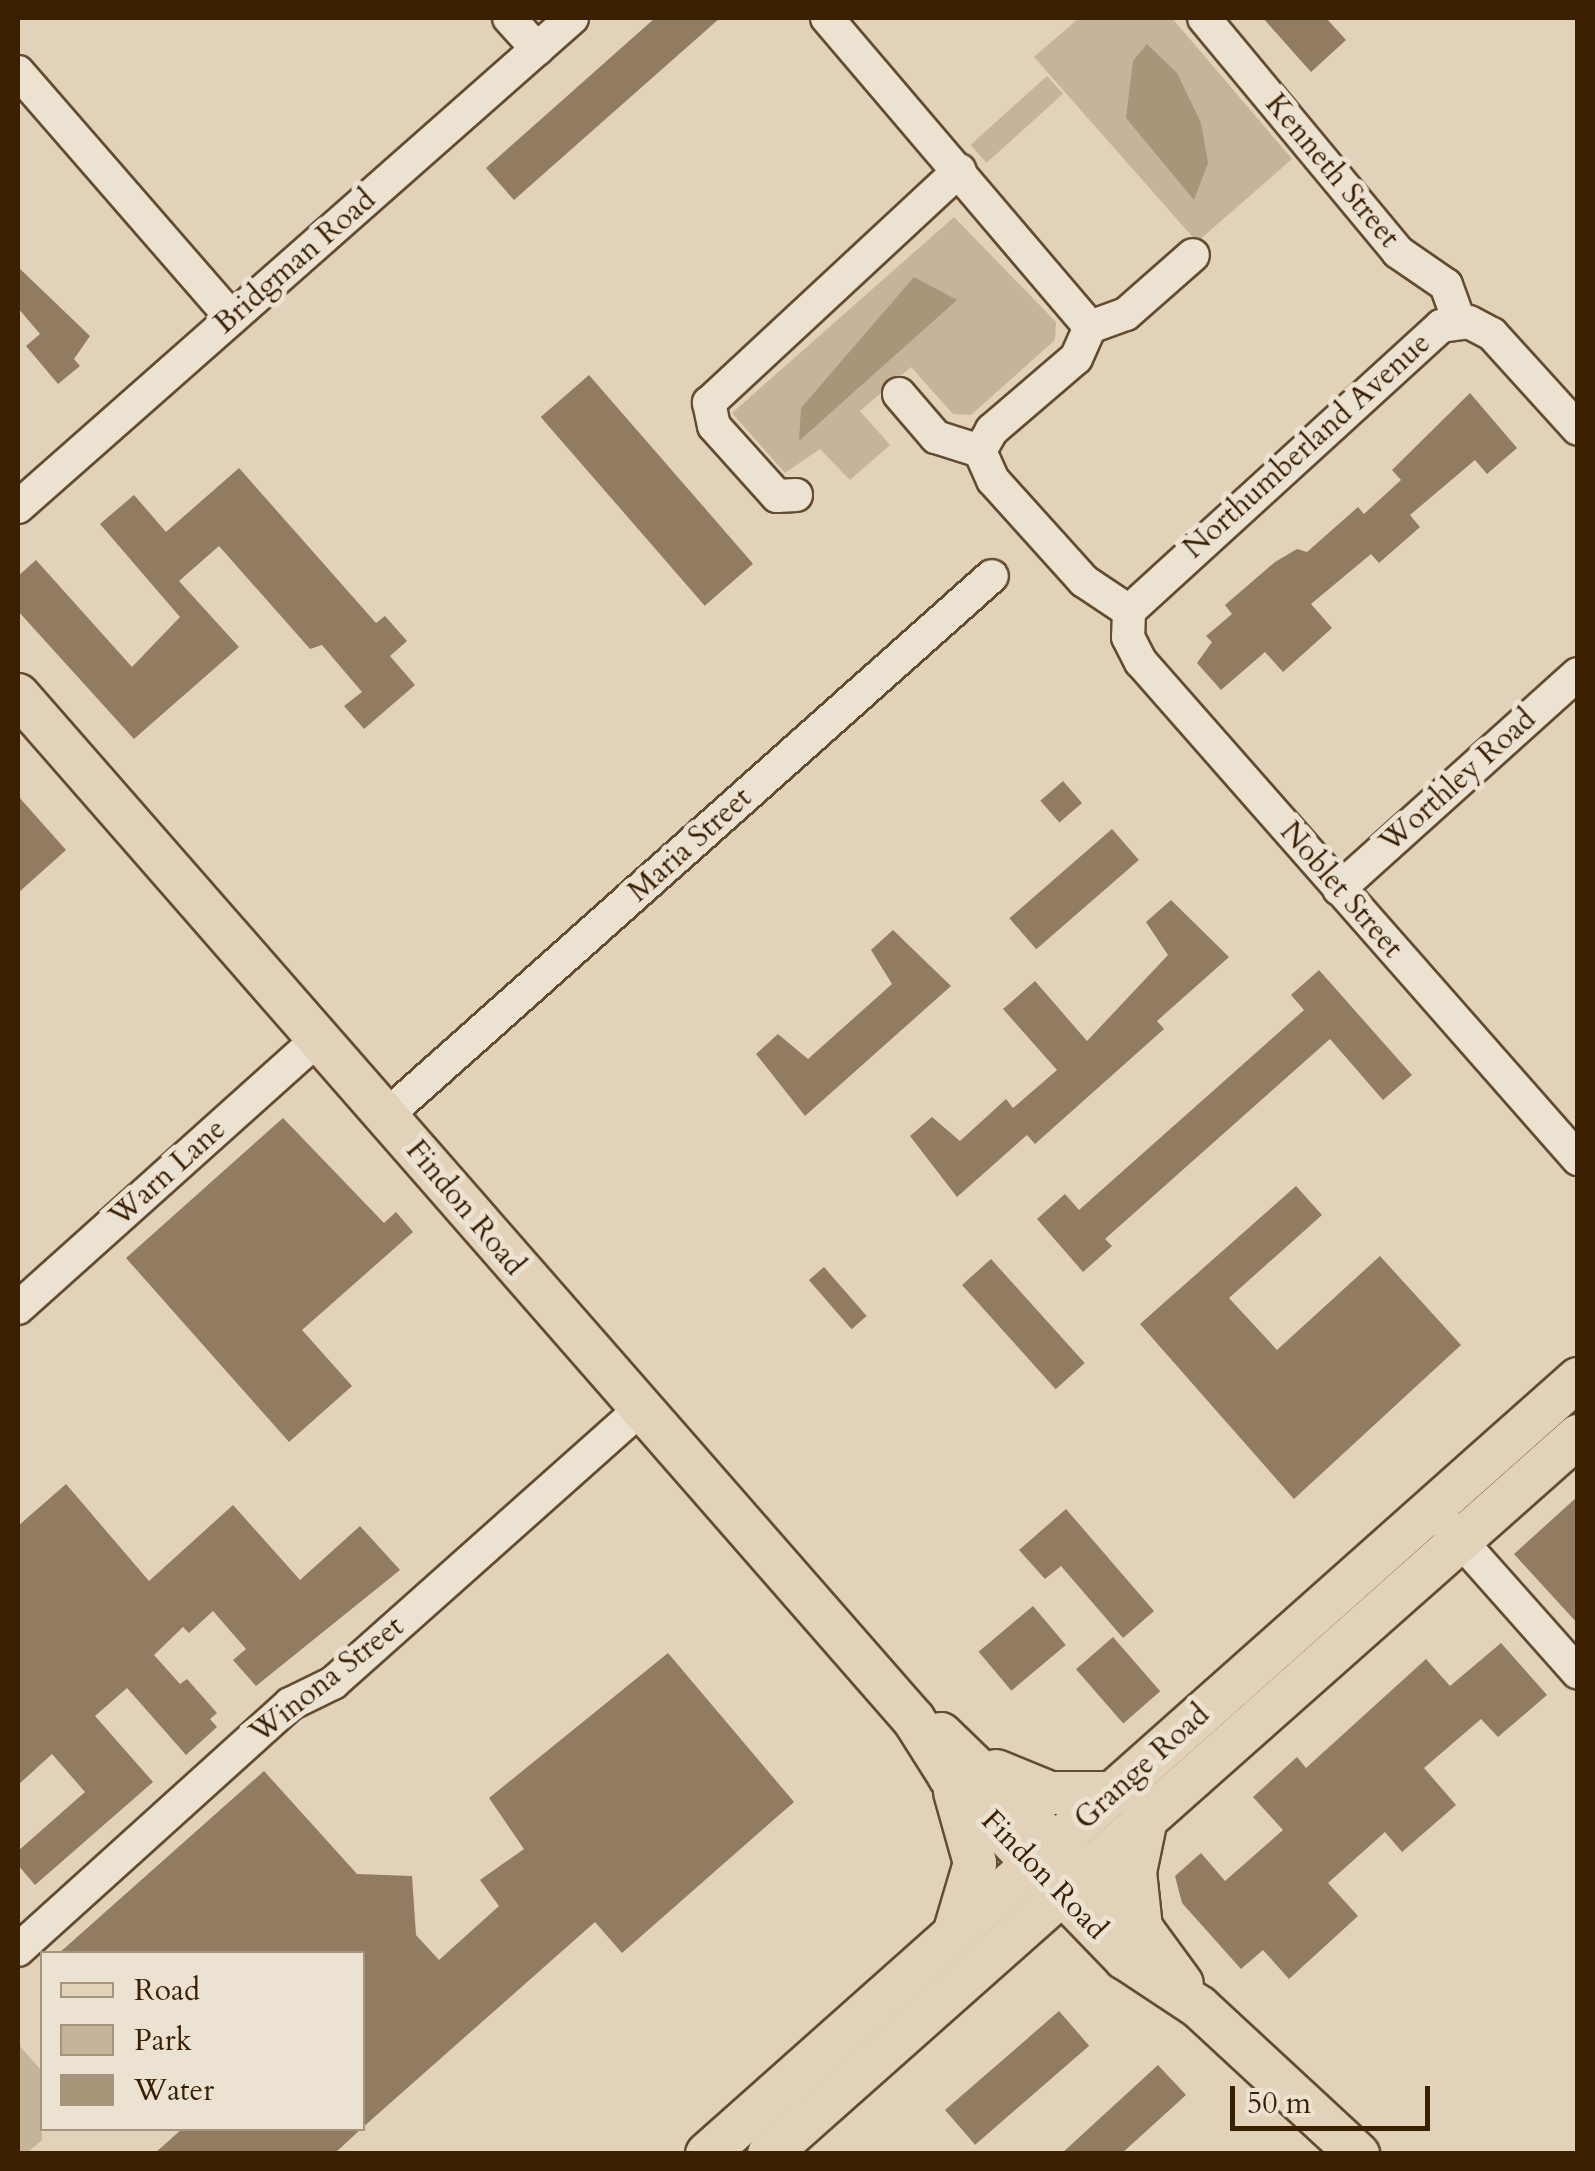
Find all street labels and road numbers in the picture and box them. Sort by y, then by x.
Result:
street label: Kenneth Street [1257,87,1407,255]
street label: Bridgman Road [207,182,383,342]
street label: Northumberland Avenue [1176,326,1438,566]
street label: Worthley Road [1373,702,1543,860]
street label: Maria Street [621,780,759,910]
street label: Noblet Street [1272,814,1410,966]
street label: Warn Lane [102,1111,234,1235]
street label: Findon Road [398,1133,532,1283]
street label: Winona Street [243,1609,411,1751]
street label: Grange Road [1067,1697,1217,1837]
street label: Findon Road [973,1803,1115,1947]

